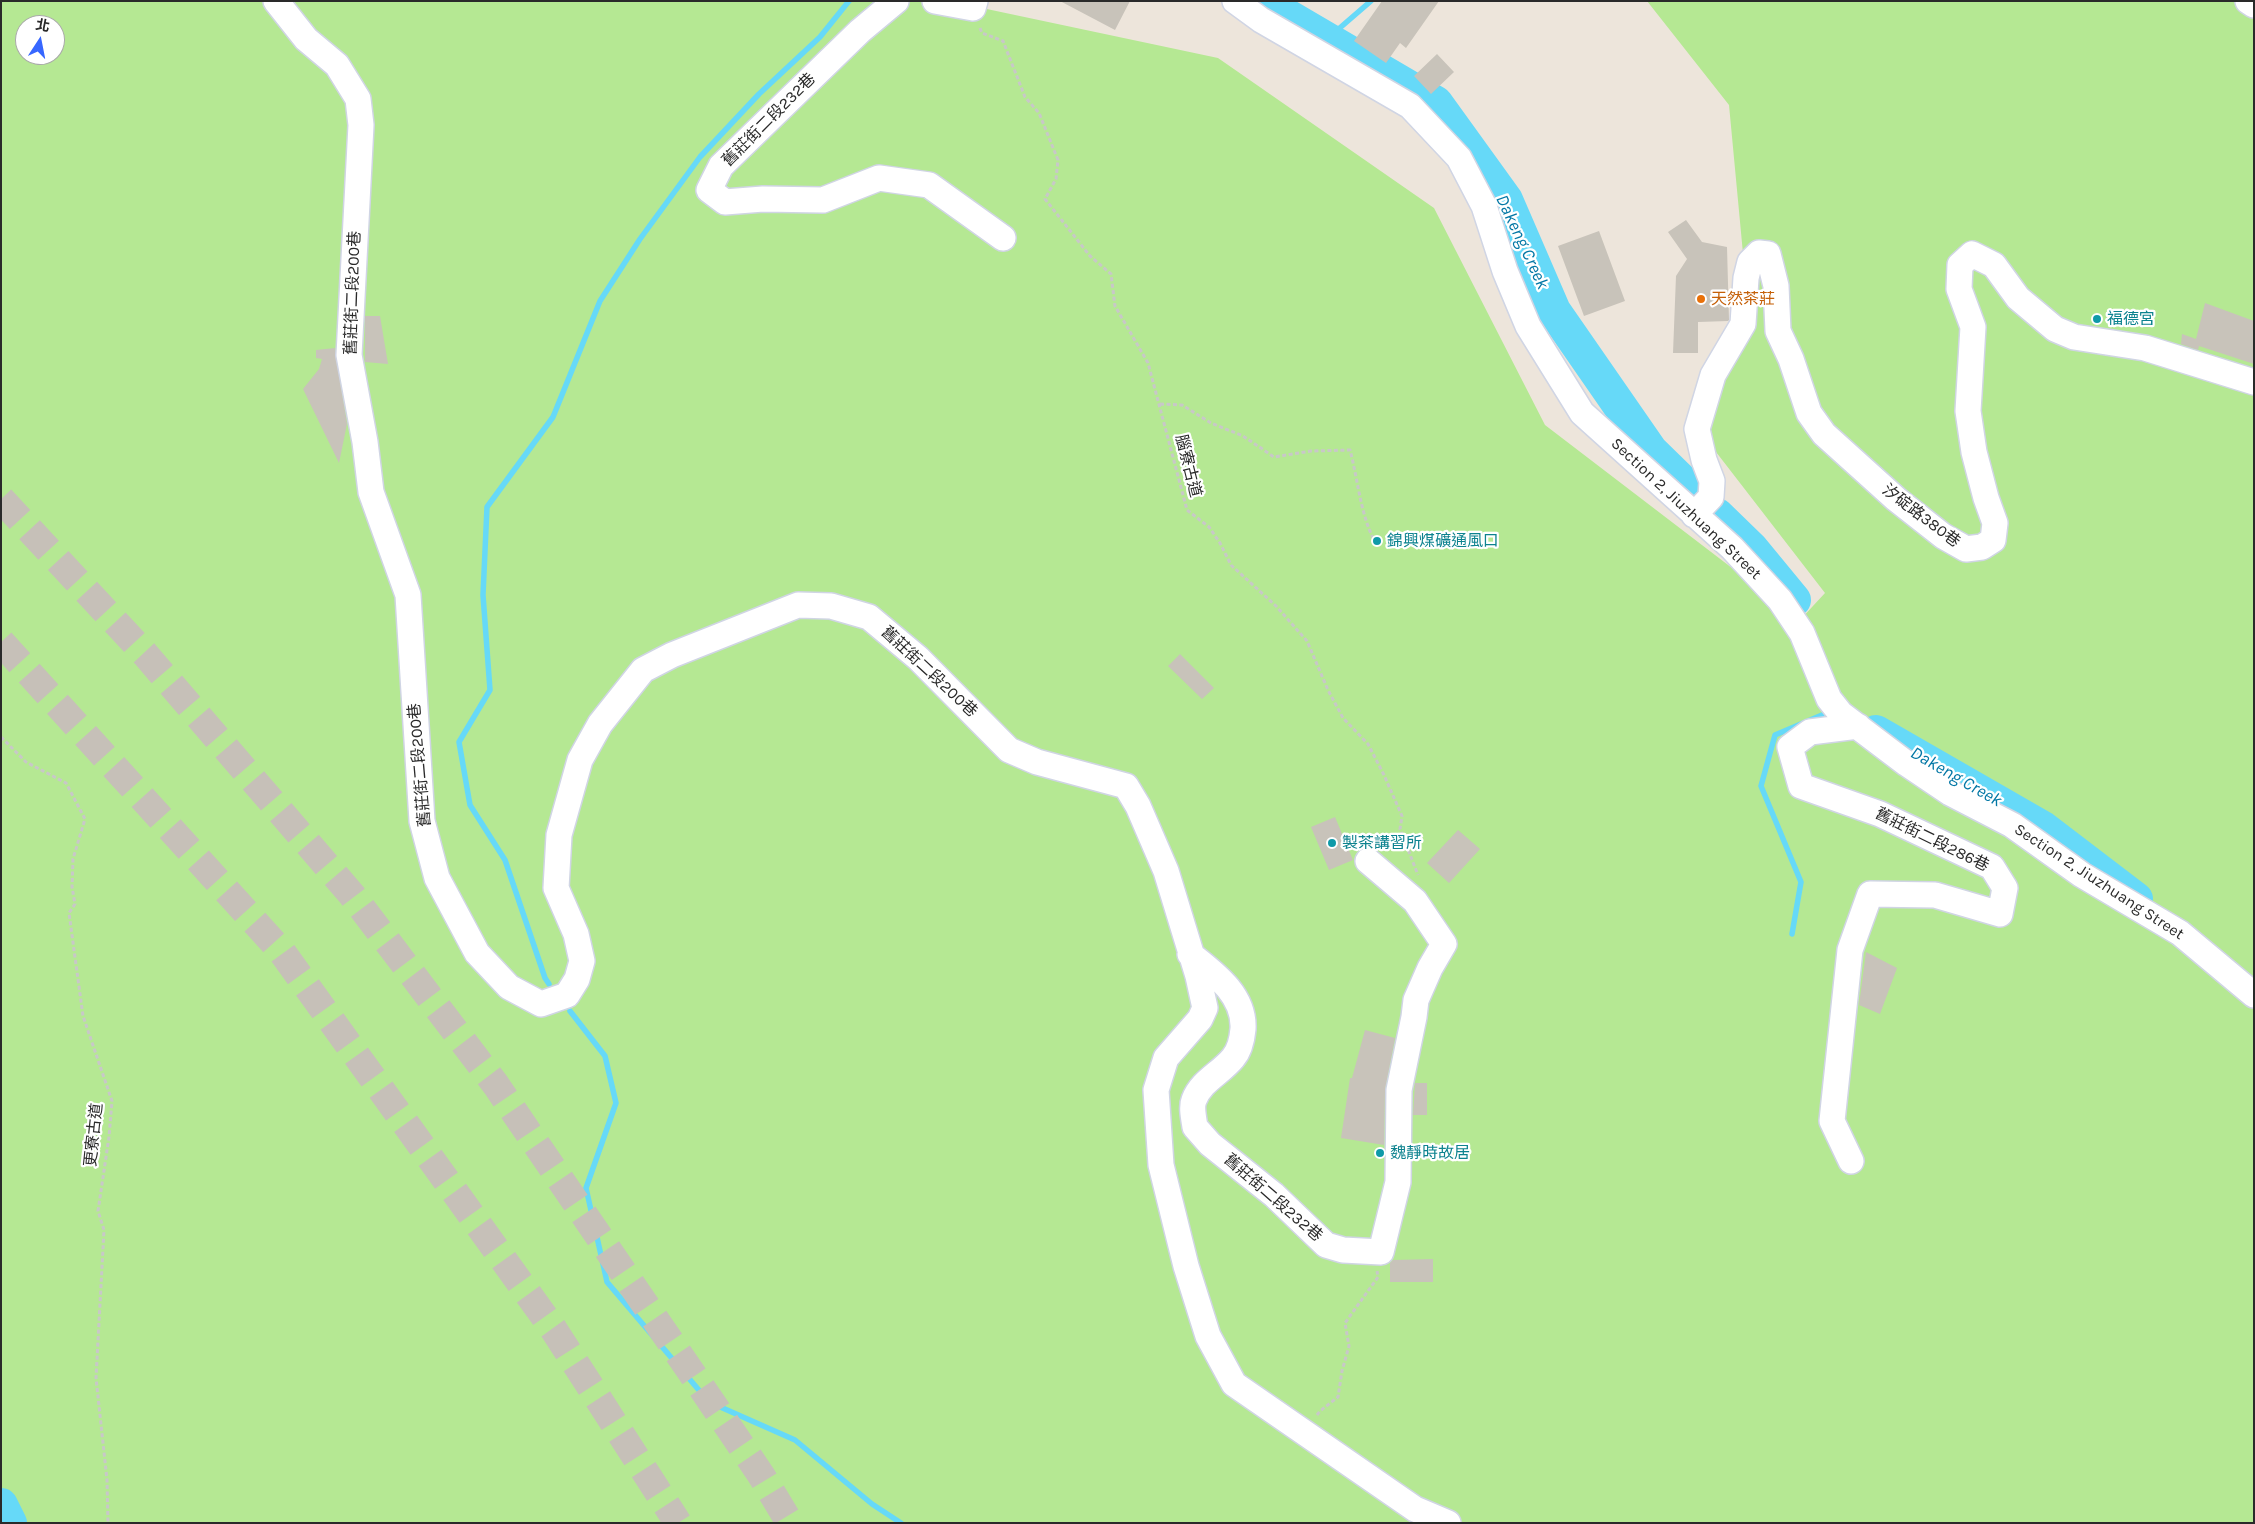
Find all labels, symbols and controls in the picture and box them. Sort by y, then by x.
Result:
north arrow [15,15,65,65]
text: 北 [34,16,51,35]
street label: 舊莊街二段232巷 [718,69,820,171]
water label: Dakeng Creek [1491,191,1553,293]
street label: 舊莊街二段200巷 [341,231,365,355]
place label: 天然茶莊 [1711,289,1775,309]
marker: 天然茶莊 [1695,293,1707,305]
place label: 福德宮 [2107,309,2155,329]
marker: 福德宮 [2091,313,2103,325]
street label: 腦寮古道 [1171,433,1205,499]
street label: Section 2, Jiuzhuang Street [1607,434,1765,584]
street label: 汐碇路380巷 [1878,480,1964,552]
place label: 錦興煤礦通風口 [1387,531,1499,551]
marker: 錦興煤礦通風口 [1371,535,1383,547]
street label: 舊莊街二段200巷 [877,623,981,721]
street label: 舊莊街二段200巷 [405,702,435,828]
water label: Dakeng Creek [1906,742,2006,812]
street label: 舊莊街二段286巷 [1872,804,1992,876]
street label: Section 2, Jiuzhuang Street [2010,820,2188,944]
place label: 製茶講習所 [1342,833,1422,853]
marker: 製茶講習所 [1326,837,1338,849]
street label: 更寮古道 [81,1102,107,1168]
place label: 魏靜時故居 [1390,1143,1470,1163]
marker: 魏靜時故居 [1374,1147,1386,1159]
street label: 舊莊街二段232巷 [1220,1150,1326,1246]

